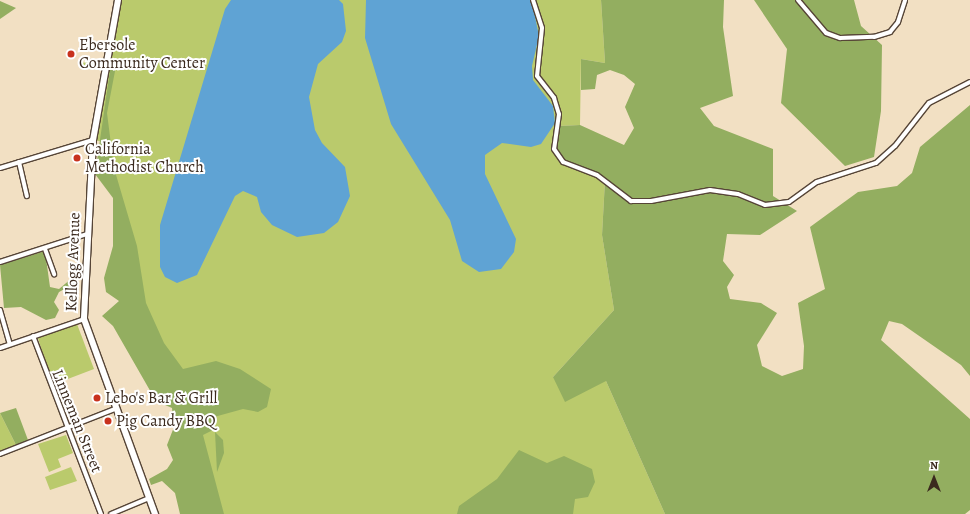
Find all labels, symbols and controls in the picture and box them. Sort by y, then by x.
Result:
place label: Ebersole Community Center [79,35,205,73]
marker: Ebersole Community Center [66,49,76,59]
place label: California Methodist Church [85,139,204,177]
marker: California Methodist Church [72,153,82,163]
street label: Kellogg Avenue [62,212,84,312]
street label: Linneman Street [48,367,106,475]
place label: Lebo's Bar & Grill [105,388,217,408]
marker: Lebo's Bar & Grill [92,393,102,403]
place label: Pig Candy BBQ [116,411,216,431]
marker: Pig Candy BBQ [103,416,113,426]
north arrow [914,458,954,498]
text: N [930,458,938,473]

